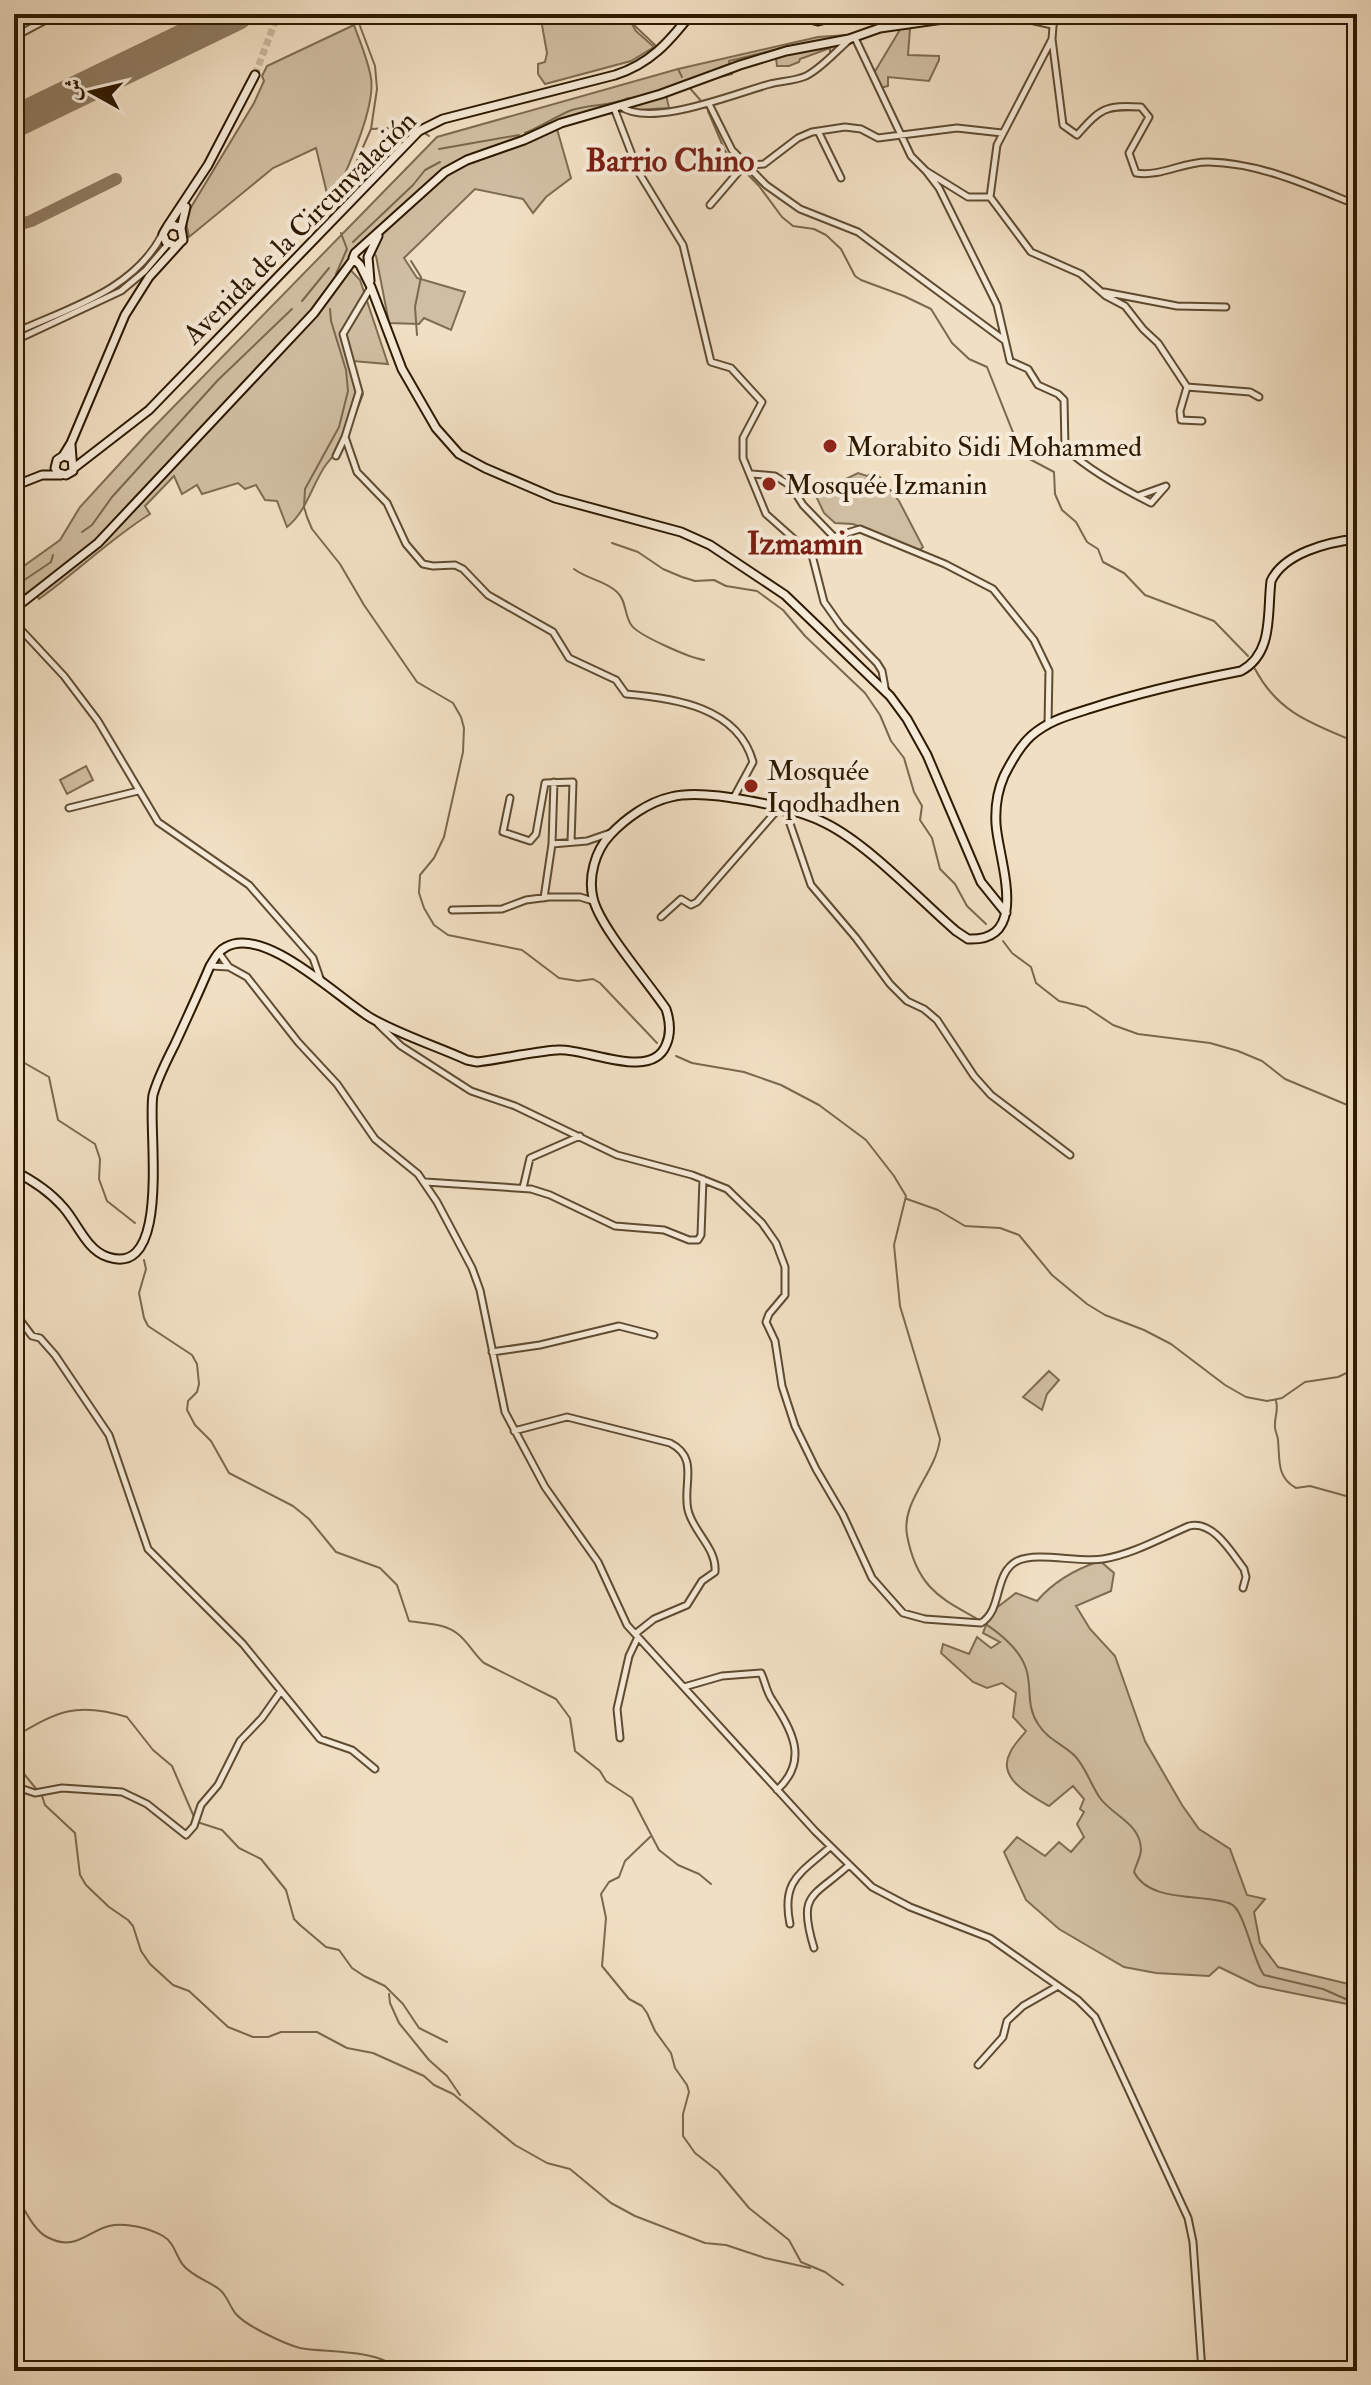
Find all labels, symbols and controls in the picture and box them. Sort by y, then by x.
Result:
north arrow [52,52,132,132]
text: ش [58,77,89,102]
street label: Avenida de la Circunvalación [175,104,424,353]
district label: Barrio Chino [586,141,755,181]
place label: Morabito Sidi Mohammed [846,430,1142,465]
marker: Morabito Sidi Mohammed [821,437,839,455]
place label: Mosquée Izmanin [785,468,987,503]
marker: Mosquée Izmanin [760,475,778,493]
district label: Izmamin [747,524,864,564]
place label: Mosquée Iqodhadhen [767,754,901,821]
marker: Mosquée Iqodhadhen [742,777,760,795]

